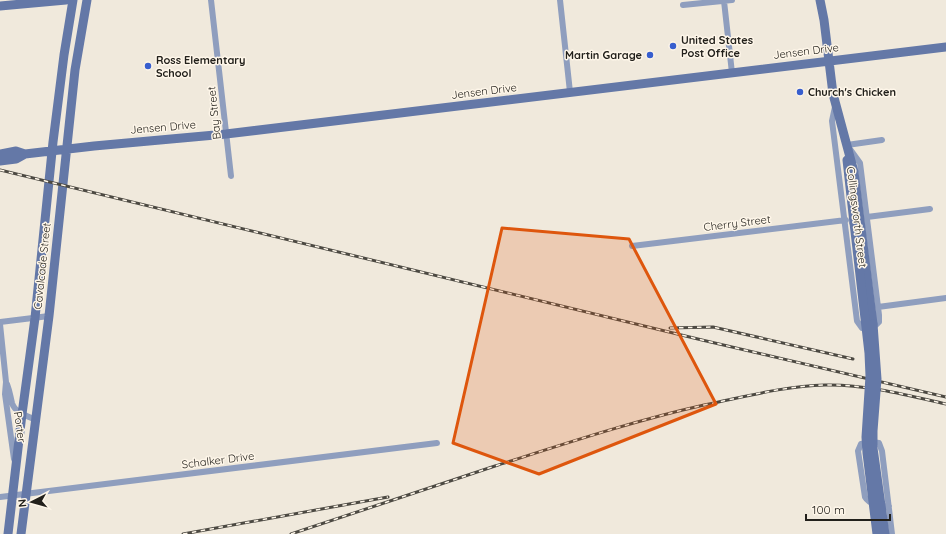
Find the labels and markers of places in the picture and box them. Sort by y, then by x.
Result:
place label: United States Post Office [681,33,753,60]
marker: United States Post Office [668,41,678,51]
place label: Martin Garage [565,48,643,62]
marker: Martin Garage [645,50,655,60]
place label: Ross Elementary School [156,53,246,80]
marker: Ross Elementary School [143,61,153,71]
place label: Church's Chicken [808,85,896,99]
marker: Church's Chicken [795,87,805,97]

